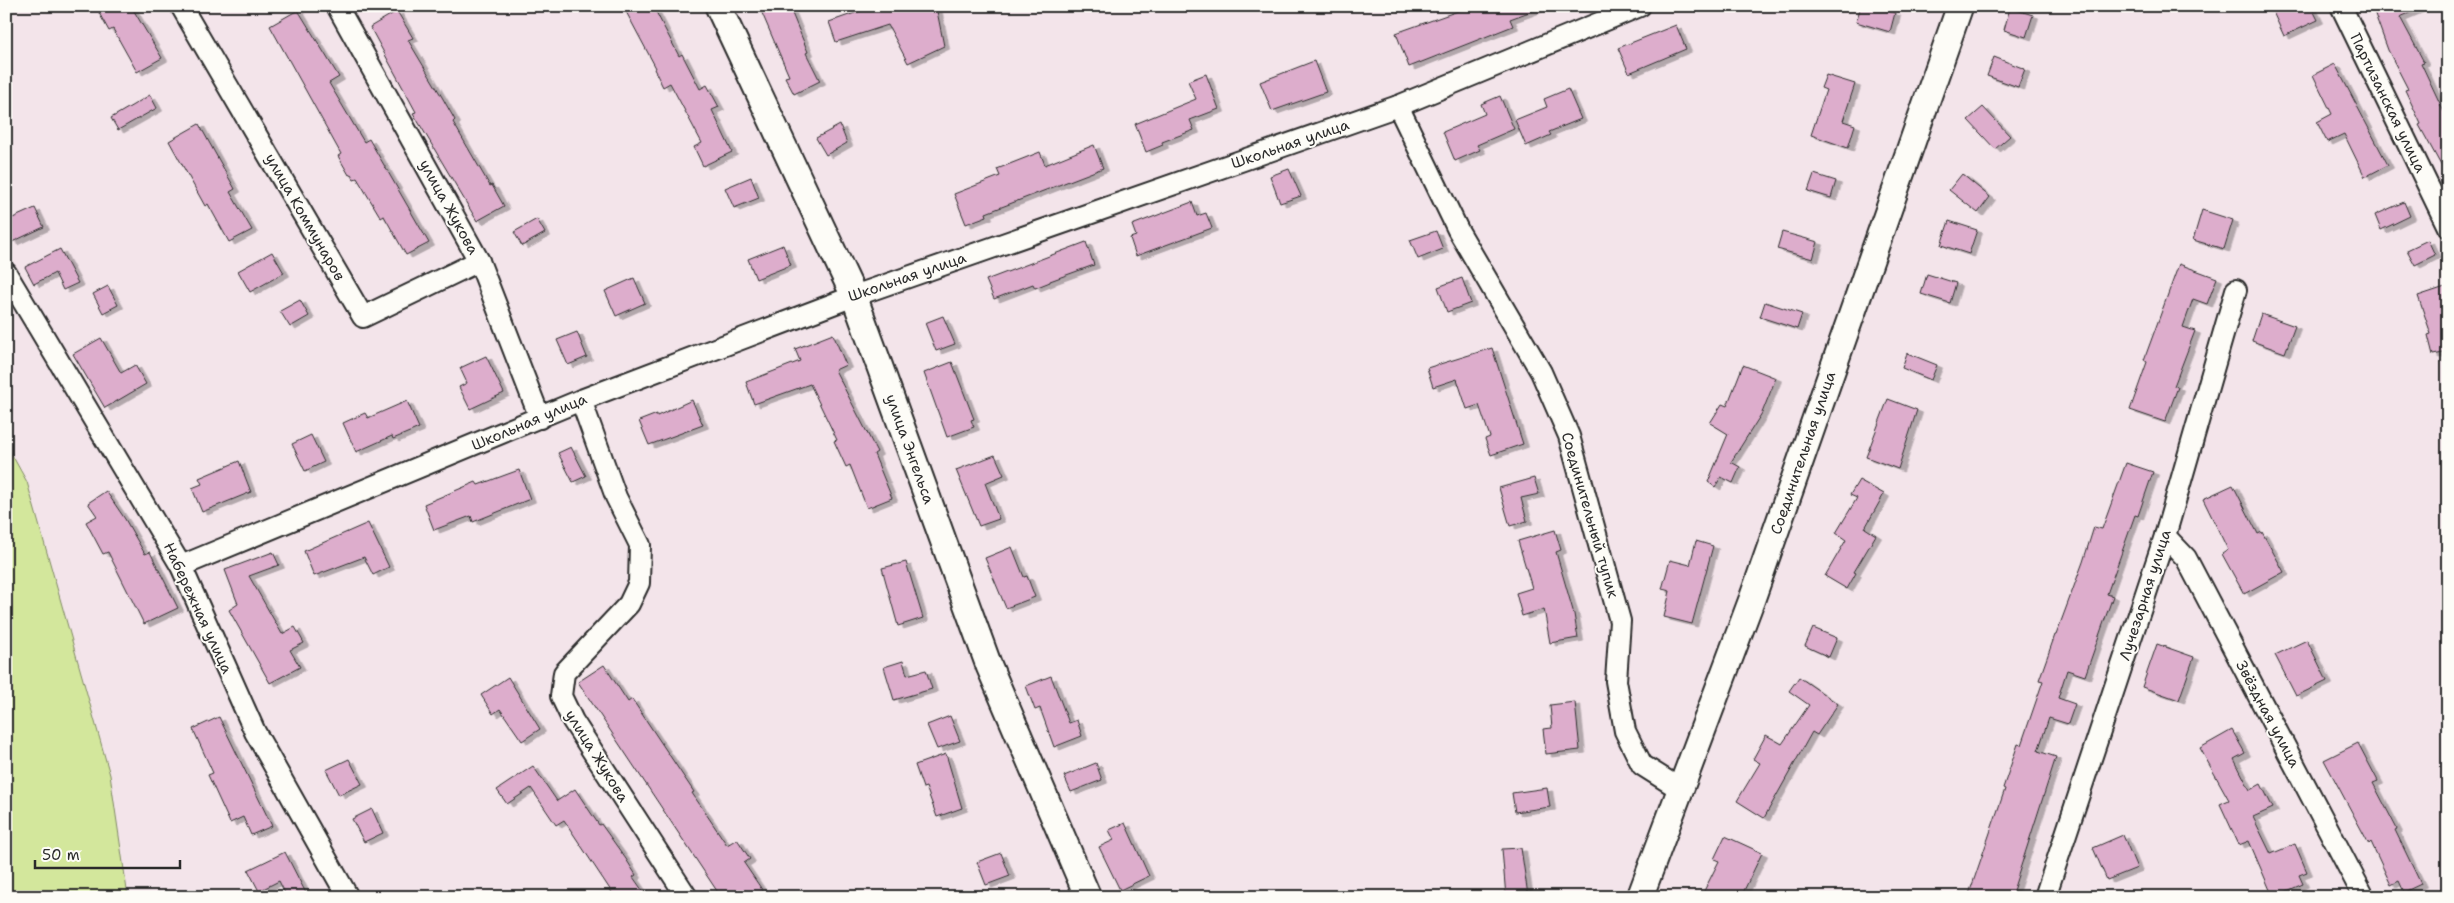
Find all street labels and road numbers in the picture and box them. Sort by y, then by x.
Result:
street label: Партизанская улица [2346,30,2431,177]
street label: Школьная улица [1228,114,1352,174]
street label: улица Коммунаров [260,150,350,284]
street label: улица Жукова [415,156,484,259]
street label: Школьная улица [845,247,969,307]
street label: Соединительная улица [1766,368,1841,537]
street label: Школьная улица [468,388,590,455]
street label: улица Энгельса [881,391,939,507]
street label: Соединительный тупик [1557,430,1623,600]
street label: Лучезарная улица [2114,526,2176,663]
street label: Набережная улица [159,539,237,677]
street label: Звёздная улица [2231,657,2305,772]
street label: улица Жукова [561,706,634,807]

